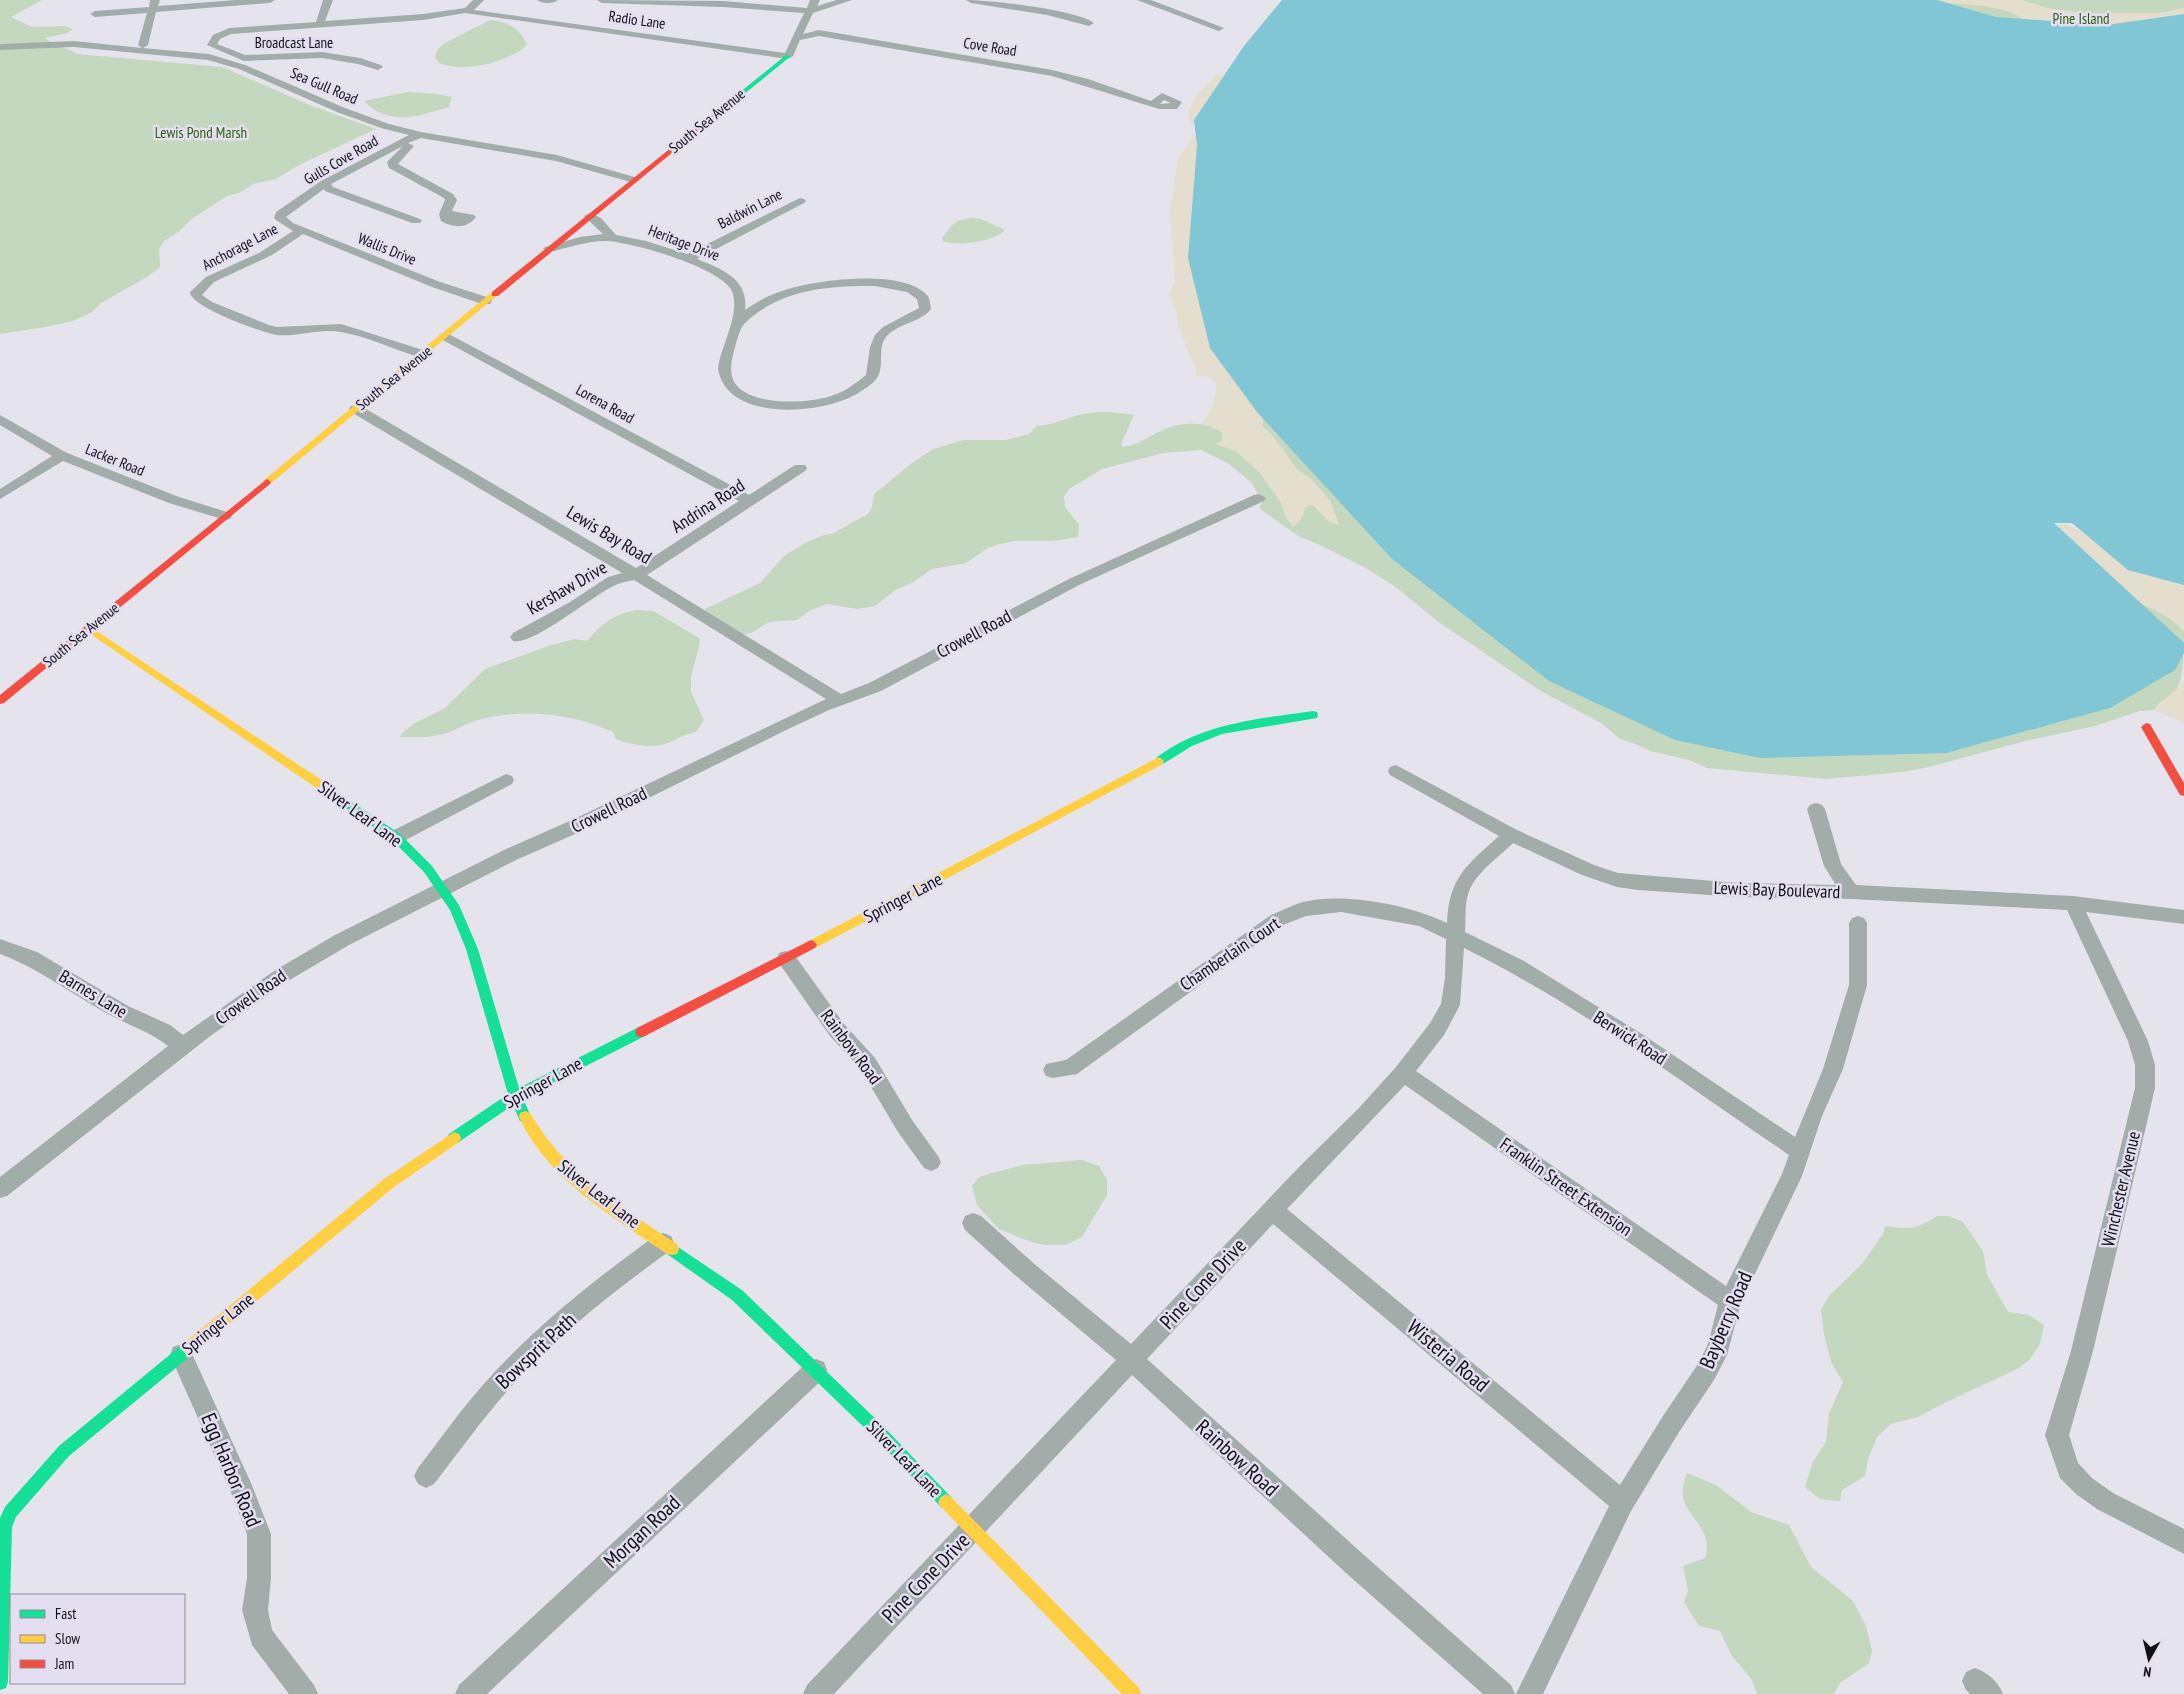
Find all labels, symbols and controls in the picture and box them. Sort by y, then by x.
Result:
street label: Radio Lane [607,6,667,33]
park label: Pine Island [2052,9,2110,28]
street label: Broadcast Lane [255,33,333,52]
street label: Cove Road [962,33,1018,60]
street label: Sea Gull Road [288,63,361,108]
street label: South Sea Avenue [665,84,749,157]
park label: Lewis Pond Marsh [155,123,247,142]
street label: Gulls Cove Road [300,131,381,188]
street label: Baldwin Lane [714,184,785,233]
street label: Anchorage Lane [199,219,281,274]
street label: Heritage Drive [646,220,723,265]
street label: Wallis Drive [355,228,419,269]
street label: South Sea Avenue [352,341,436,414]
street label: Lorena Road [573,380,638,427]
street label: Lacker Road [83,439,148,480]
street label: Andrina Road [667,473,749,538]
street label: Lewis Bay Road [563,500,656,569]
street label: Kershaw Drive [523,555,611,620]
street label: South Sea Avenue [39,598,123,671]
street label: Crowell Road [932,604,1015,663]
street label: Silver Leaf Lane [314,775,407,852]
street label: Crowell Road [567,781,650,838]
street label: Springer Lane [859,867,946,928]
street label: Lewis Bay Boulevard [1713,876,1841,903]
street label: Chamberlain Court [1175,912,1284,996]
street label: Barnes Lane [55,964,132,1023]
street label: Crowell Road [211,964,291,1029]
street label: Rainbow Road [816,1005,887,1089]
street label: Berwick Road [1589,1005,1671,1070]
street label: Springer Lane [500,1052,586,1113]
street label: Winchester Avenue [2096,1129,2145,1249]
street label: Franklin Street Extension [1496,1132,1637,1241]
street label: Silver Leaf Lane [553,1154,645,1233]
street label: Pine Cone Drive [1154,1232,1252,1335]
street label: Bayberry Road [1693,1267,1758,1373]
street label: Springer Lane [177,1288,258,1360]
street label: Bowsprit Path [490,1307,582,1395]
street label: Wisteria Road [1402,1313,1495,1398]
street label: Egg Harbor Road [195,1409,268,1531]
street label: Rainbow Road [1190,1413,1284,1502]
street label: Silver Leaf Lane [862,1415,947,1502]
street label: Morgan Road [598,1489,686,1574]
street label: Pine Cone Drive [876,1527,975,1628]
legend [10,1594,185,1684]
text: Fast [55,1604,76,1623]
text: Slow [55,1629,80,1648]
north arrow [2124,1634,2174,1684]
text: Jam [54,1654,74,1673]
text: N [2142,1662,2152,1681]

